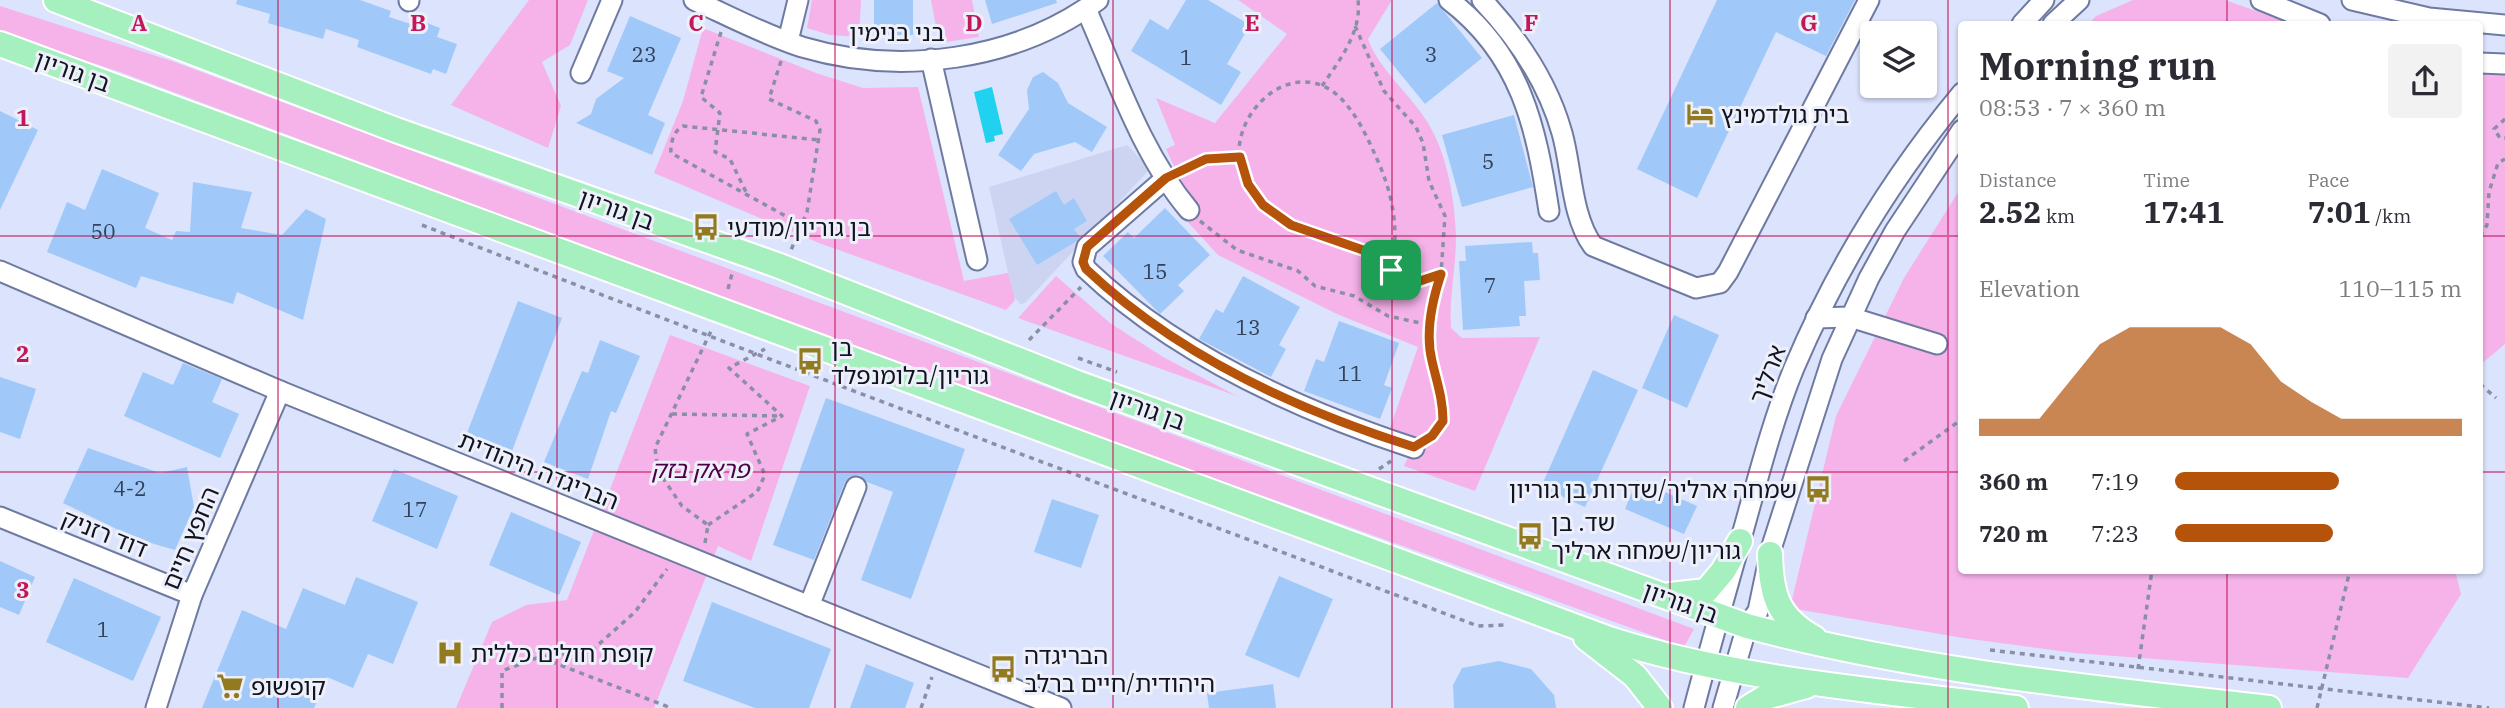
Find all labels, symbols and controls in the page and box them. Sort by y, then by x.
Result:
text: A [131,7,147,37]
text: B [410,7,426,37]
text: C [688,7,704,37]
text: D [965,7,983,37]
text: E [1244,7,1260,37]
text: F [1524,7,1538,37]
text: G [1800,7,1818,37]
street label: בני בנימין [849,16,945,48]
map controls [1860,21,1937,98]
button: layers [1860,21,1937,98]
house number: 23 [631,40,657,68]
house number: 3 [1425,40,1437,68]
text: Morning run [1979,41,2217,90]
street label: בן גוריון [31,43,115,99]
house number: 1 [1180,43,1192,71]
button: share [2388,44,2462,118]
text: 08:53 · 7 × 360 m [1979,92,2166,122]
place label: בית גולדמינץ [1721,98,1849,130]
hotel icon: בית גולדמינץ [1685,99,1715,129]
text: 1 [16,102,30,132]
house number: 5 [1482,147,1494,175]
text: Distance [1979,168,2057,192]
text: Time [2143,168,2190,192]
text: Pace [2308,168,2349,192]
street label: בן גוריון [575,181,659,237]
text: 2.52 [1979,192,2041,231]
text: 17:41 [2143,192,2224,231]
text: 7:01 [2308,192,2371,231]
text: km [2041,204,2075,228]
text: /km [2371,204,2411,228]
place label: בן גוריון/מודעי [727,211,871,243]
bus stop icon: בן גוריון/מודעי [691,212,721,242]
house number: 50 [90,217,116,245]
pin [1361,240,1421,300]
icon: arrive [1372,251,1410,289]
house number: 15 [1142,257,1168,285]
house number: 7 [1484,271,1496,299]
text: Elevation [1979,273,2080,303]
text: 110–115 m [2338,273,2462,303]
house number: 13 [1235,313,1261,341]
place label: בן גוריון/בלומנפלד [831,331,989,391]
text: 2 [16,338,30,368]
street label: ארליך [1741,340,1793,408]
bus stop icon: בן גוריון/בלומנפלד [795,346,825,376]
house number: 11 [1337,359,1363,387]
street label: בן גוריון [1106,381,1190,437]
street label: הבריגדה היהודית [454,423,624,517]
park label: פראק בזק [651,453,751,485]
text: 360 m [1979,466,2048,496]
text: 7:19 [2091,466,2139,496]
place label: שמחה ארליך/שדרות בן גוריון [1509,473,1797,505]
house number: 4-2 [113,474,147,502]
bus stop icon: שמחה ארליך/שדרות בן גוריון [1803,474,1833,504]
street label: החפץ חיים [154,481,226,595]
house number: 17 [402,495,428,523]
street label: דוד רזניק [57,501,153,565]
place label: שד. בן גוריון/שמחה ארליך [1551,506,1741,566]
text: 720 m [1979,518,2048,548]
text: 7:23 [2091,518,2139,548]
bus stop icon: שד. בן גוריון/שמחה ארליך [1515,521,1545,551]
text: 3 [16,574,30,604]
street label: בן גוריון [1639,574,1723,630]
house number: 1 [97,615,109,643]
place label: קופת חולים כללית [471,637,654,669]
hospital icon: קופת חולים כללית [435,638,465,668]
place label: הבריגדה היהודית/חיים ברלב [1024,639,1215,699]
bus stop icon: הבריגדה היהודית/חיים ברלב [988,654,1018,684]
place label: קופשופ [251,670,326,702]
supermarket icon: קופשופ [215,671,245,701]

